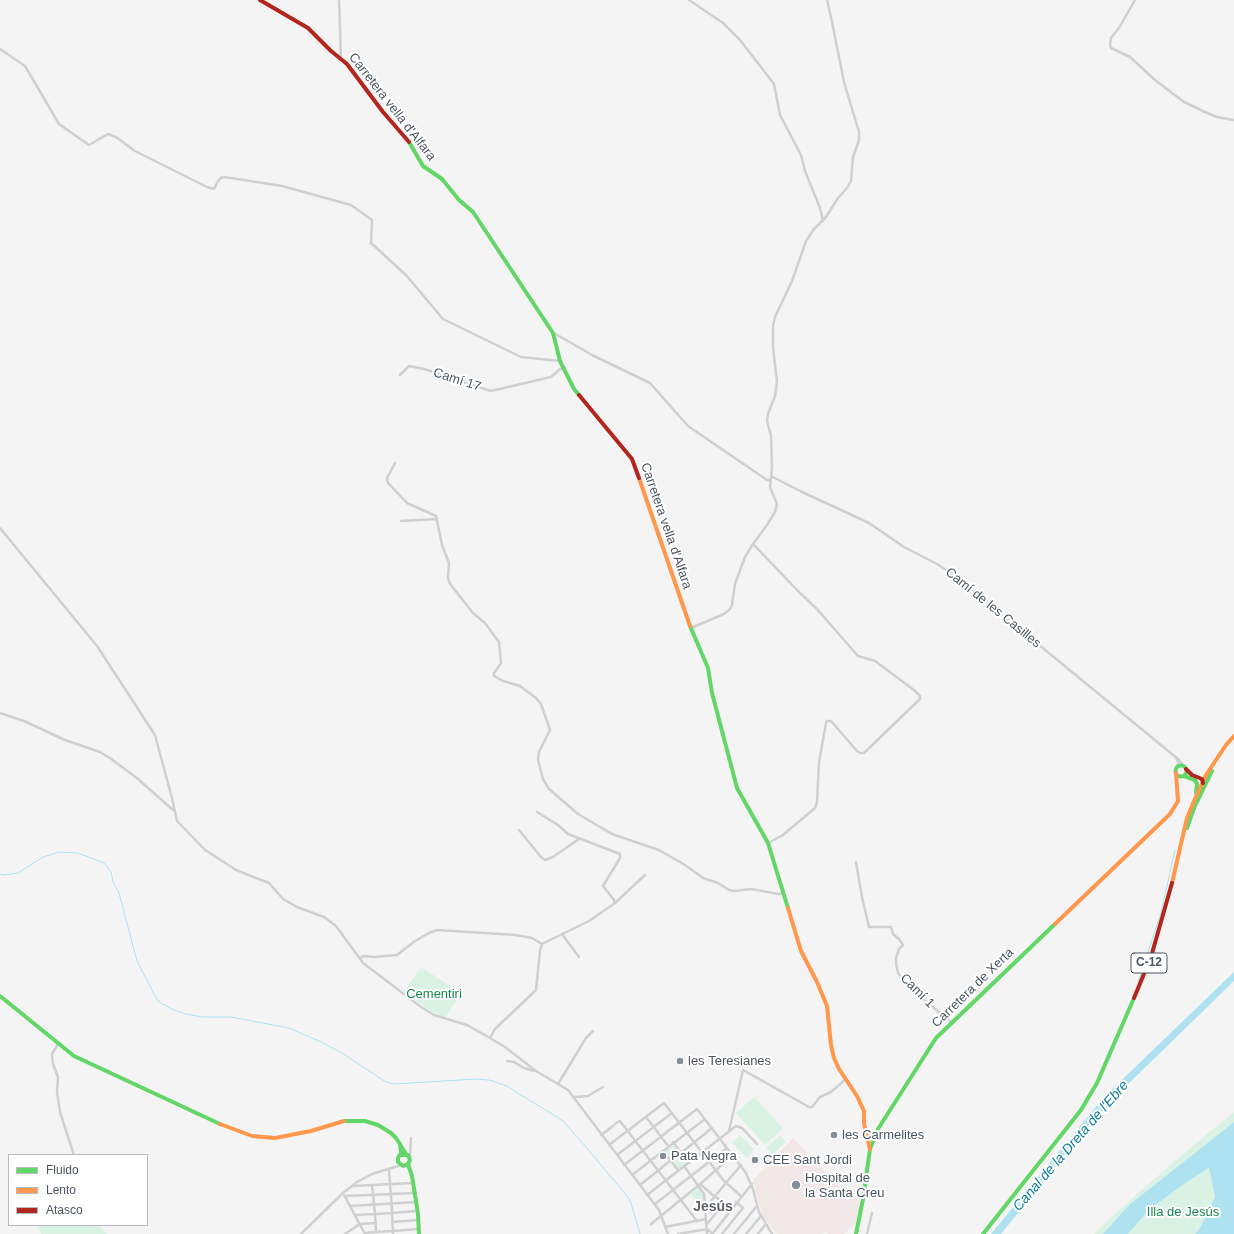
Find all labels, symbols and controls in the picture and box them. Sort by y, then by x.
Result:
street label: Carretera vella d'Alfara [345,50,439,164]
street label: Camí 17 [431,365,483,395]
street label: Carretera vella d'Alfara [637,461,695,591]
street label: Camí de les Casilles [942,565,1044,651]
street label: Carretera de Xerta [929,945,1017,1031]
road number: C-12 [1131,953,1167,973]
street label: Camí 1 [897,971,937,1011]
park label: Cementiri [406,986,462,1002]
place label: les Teresianes [688,1053,771,1069]
marker: les Teresianes [675,1056,685,1066]
water label: Canal de la Dreta de l'Ebre [1010,1077,1132,1215]
place label: les Carmelites [842,1127,924,1143]
marker: les Carmelites [829,1130,839,1140]
place label: Pata Negra [671,1148,737,1164]
marker: Pata Negra [658,1151,668,1161]
place label: CEE Sant Jordi [763,1152,852,1168]
legend [8,1154,148,1226]
marker: CEE Sant Jordi [750,1155,760,1165]
text: Fluido [46,1163,79,1177]
place label: Hospital de la Santa Creu [805,1170,884,1201]
marker: Hospital de la Santa Creu [790,1179,802,1191]
text: Lento [46,1183,76,1197]
district label: Jesús [693,1199,733,1215]
text: Atasco [46,1203,83,1217]
park label: Illa de Jesús [1147,1204,1219,1220]

